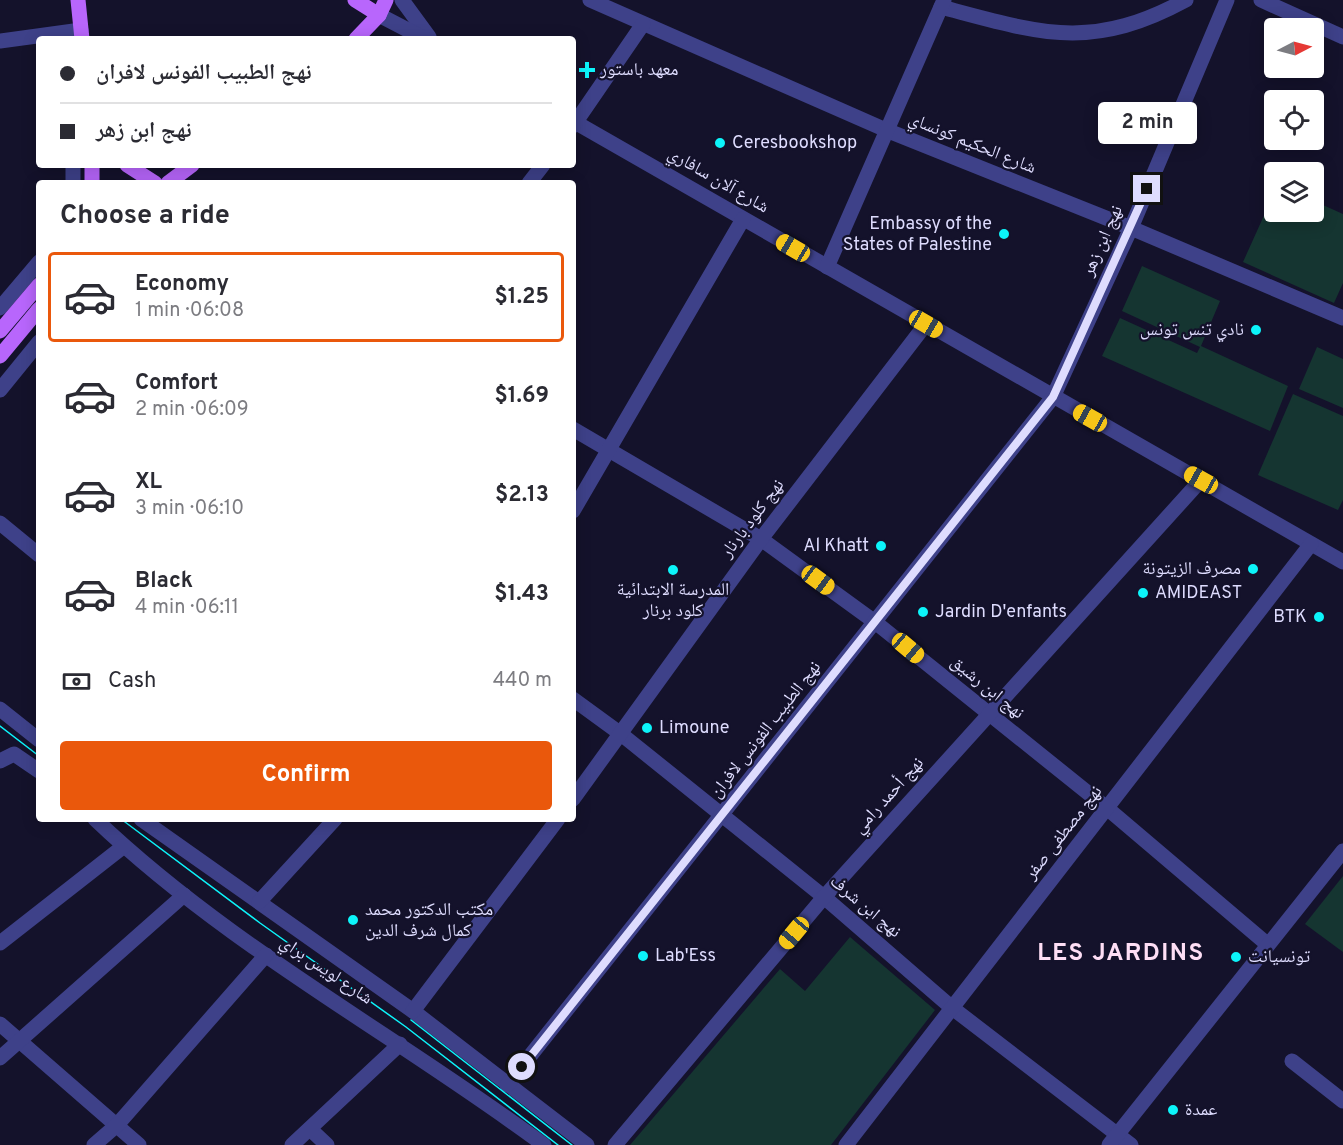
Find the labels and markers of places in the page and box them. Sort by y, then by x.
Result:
place label: معهد باستور [599,59,678,82]
marker: معهد باستور [578,61,596,79]
place label: Ceresbookshop [732,132,857,155]
marker: Ceresbookshop [713,136,727,150]
place label: Embassy of the States of Palestine [843,213,992,257]
marker: Embassy of the States of Palestine [997,227,1011,241]
place label: نادي تنس تونس [1140,319,1244,343]
marker: نادي تنس تونس [1249,323,1263,337]
place label: Al Khatt [803,535,869,558]
marker: Al Khatt [874,539,888,553]
place label: مصرف الزيتونة [1142,558,1241,581]
marker: مصرف الزيتونة [1246,562,1260,576]
marker: المدرسة الابتدائية كلود برنار [666,563,680,577]
place label: المدرسة الابتدائية كلود برنار [617,579,729,623]
place label: AMIDEAST [1155,582,1242,605]
marker: AMIDEAST [1136,586,1150,600]
place label: Jardin D'enfants [935,601,1067,624]
marker: Jardin D'enfants [916,605,930,619]
place label: BTK [1273,606,1307,629]
marker: BTK [1312,610,1326,624]
place label: Limoune [659,717,730,740]
marker: Limoune [640,721,654,735]
place label: مكتب الدكتور محمد كمال شرف الدين [365,899,493,943]
marker: مكتب الدكتور محمد كمال شرف الدين [346,913,360,927]
place label: Lab'Ess [655,945,716,968]
place label: تونسيانت [1248,946,1310,969]
marker: Lab'Ess [636,949,650,963]
marker: تونسيانت [1229,950,1243,964]
place label: عمدة [1185,1099,1217,1122]
marker: عمدة [1166,1103,1180,1117]

